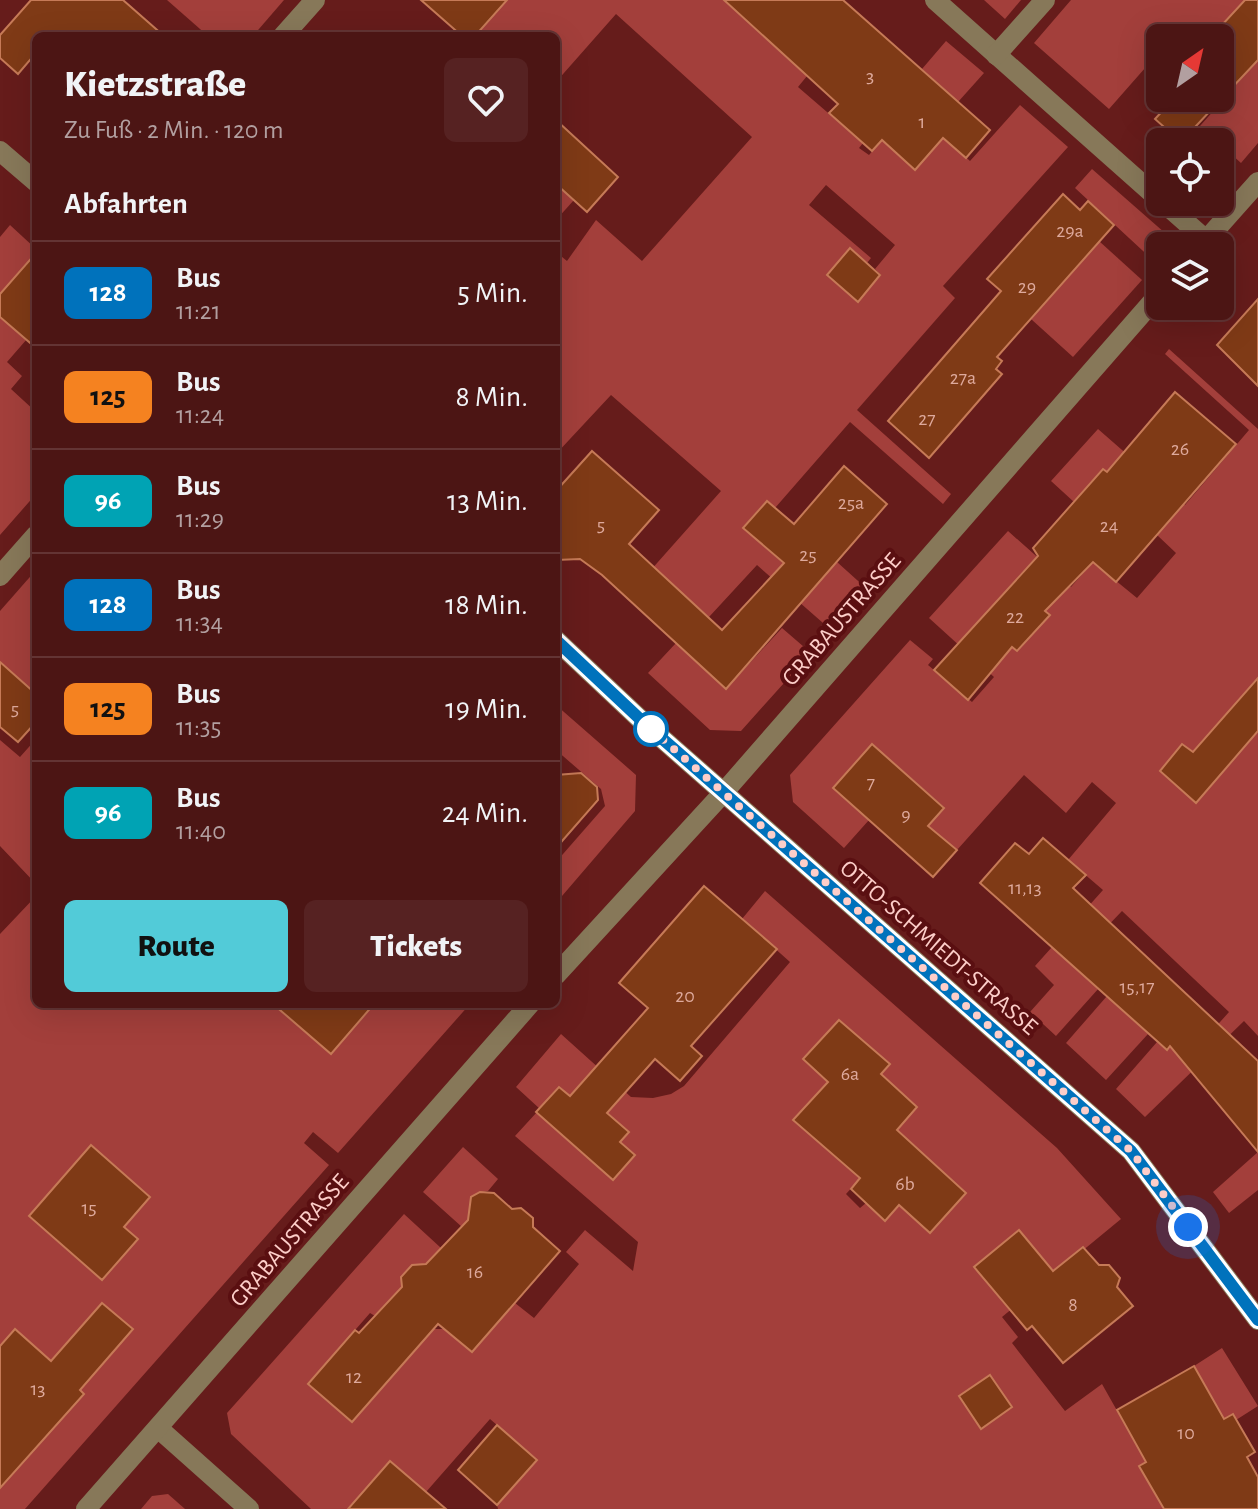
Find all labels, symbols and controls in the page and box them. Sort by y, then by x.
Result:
north arrow [1146,24,1234,112]
map controls [1146,24,1234,320]
button: heart [444,58,528,142]
text: Kietzstraße [64,66,246,104]
house number: 3 [866,66,874,86]
house number: 1 [919,112,925,132]
text: Zu Fuß · 2 Min. · 120 m [64,117,284,143]
button: locate [1146,128,1234,216]
text: Abfahrten [64,189,188,219]
house number: 29a [1056,221,1084,241]
button: layers [1146,232,1234,320]
text: Bus [176,263,221,293]
house number: 29 [1018,277,1036,297]
text: 5 Min. [457,278,528,308]
text: 128 [89,279,127,307]
text: 11:21 [176,298,221,324]
text: Bus [176,367,221,397]
house number: 27a [950,368,976,388]
text: 8 Min. [456,382,528,412]
text: 125 [90,383,126,411]
text: 11:24 [176,402,224,428]
house number: 27 [918,409,936,429]
house number: 26 [1171,439,1189,459]
text: Bus [176,471,221,501]
text: 13 Min. [447,486,528,516]
text: 96 [94,487,122,515]
house number: 25a [838,493,864,513]
text: 11:29 [176,506,224,532]
house number: 5 [597,515,605,535]
house number: 24 [1100,516,1118,536]
house number: 25 [799,545,817,565]
street label: GRABAUSTRASSE [778,548,906,691]
text: Bus [176,575,221,605]
text: 18 Min. [445,590,528,620]
text: 128 [89,591,127,619]
house number: 22 [1006,607,1024,627]
text: 11:34 [176,610,223,636]
text: Bus [176,679,221,709]
text: 19 Min. [445,694,528,724]
text: 125 [90,695,126,723]
house number: 5 [11,699,19,719]
unlabelled marker [634,712,668,746]
text: 11:35 [176,714,221,740]
house number: 7 [867,773,875,793]
text: Bus [176,783,221,813]
text: 24 Min. [442,798,528,828]
text: 96 [94,799,122,827]
house number: 9 [901,805,911,825]
text: 11:40 [176,818,226,844]
street label: OTTO-SCHMIEDT-STRASSE [835,856,1042,1040]
house number: 11,13 [1008,878,1042,898]
button: Route [64,900,288,992]
button: Tickets [304,900,528,992]
house number: 15,17 [1119,977,1155,997]
house number: 20 [675,986,695,1006]
house number: 6a [841,1064,859,1084]
street label: GRABAUSTRASSE [226,1169,354,1312]
house number: 6b [895,1174,915,1194]
house number: 15 [81,1198,97,1218]
your location [1168,1207,1208,1247]
house number: 16 [467,1262,483,1282]
house number: 8 [1068,1295,1078,1315]
house number: 12 [346,1367,362,1387]
house number: 13 [30,1379,46,1399]
house number: 10 [1177,1423,1195,1443]

